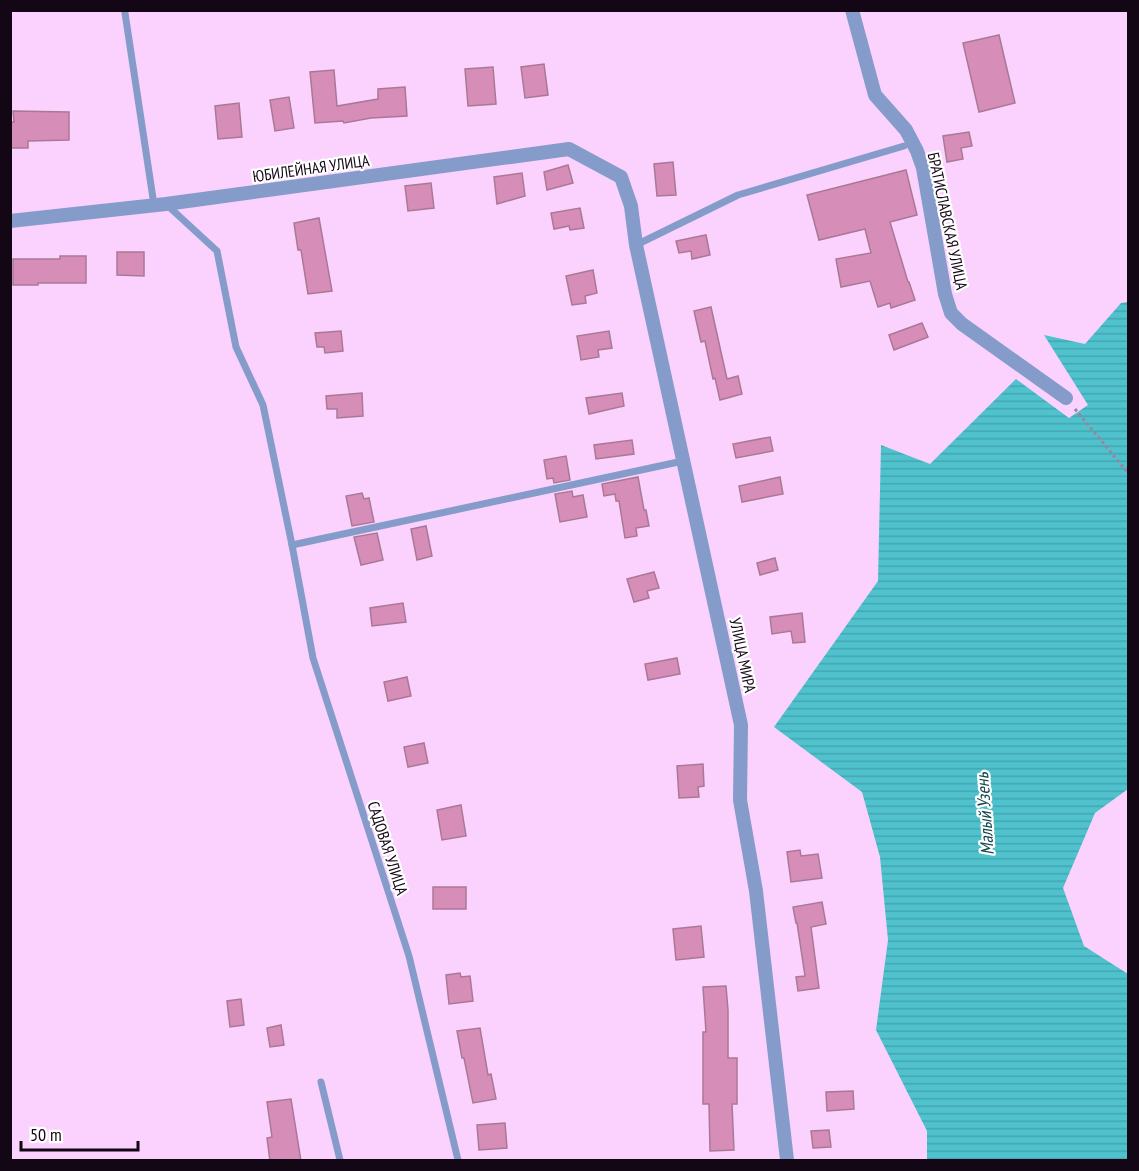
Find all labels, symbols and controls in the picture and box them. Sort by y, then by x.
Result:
street label: ЮБИЛЕЙНАЯ УЛИЦА [251,150,371,186]
street label: БРАТИСЛАВСКАЯ УЛИЦА [924,151,972,292]
street label: УЛИЦА МИРА [725,616,761,695]
water label: Малый Узень [970,771,999,856]
street label: САДОВАЯ УЛИЦА [363,799,413,898]
scale bar [21,1114,138,1152]
text: 50 m [30,1123,62,1146]

